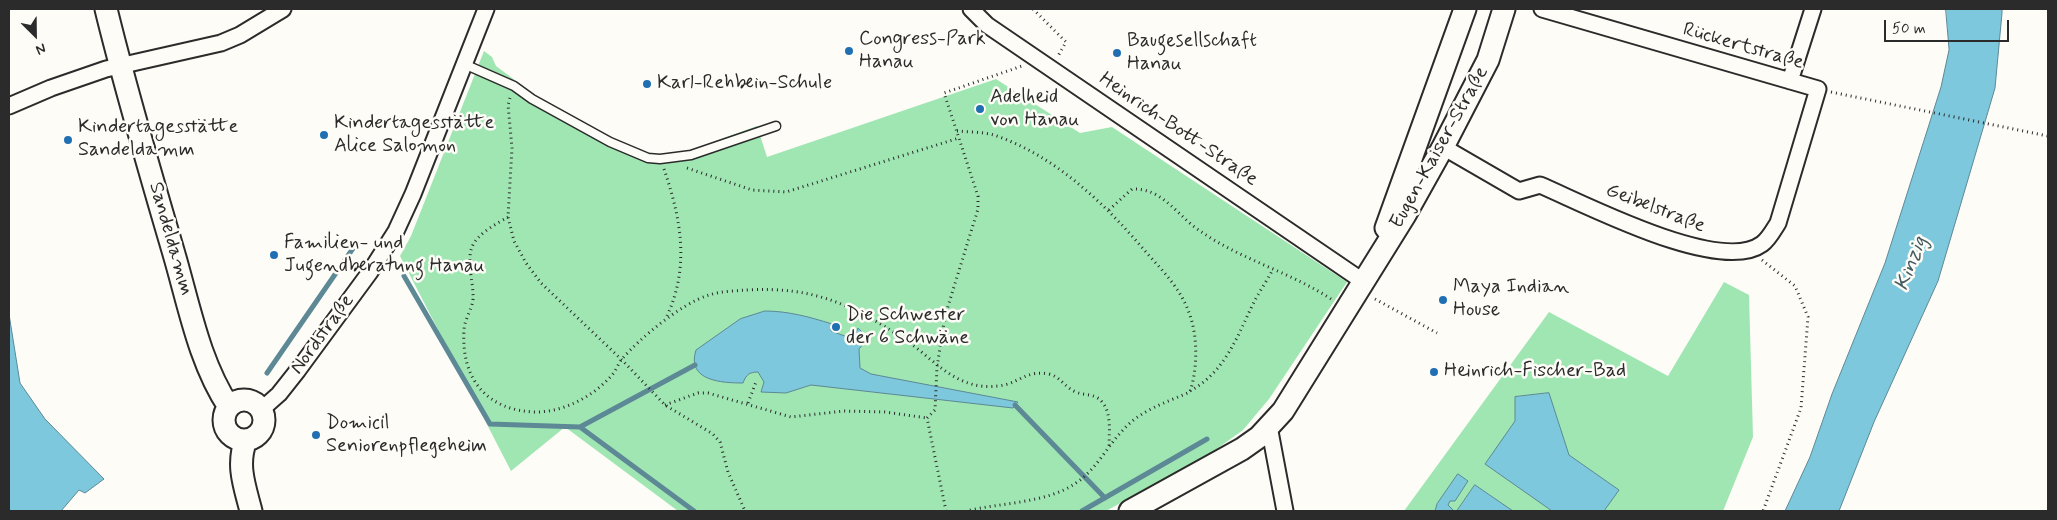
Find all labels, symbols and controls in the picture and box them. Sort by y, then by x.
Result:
north arrow [10,10,60,60]
scale bar [1887,10,2012,42]
street label: Rückertstraße [1680,18,1806,76]
text: 50 m [1892,19,1926,39]
place label: Congress-Park Hanau [859,28,986,75]
place label: Baugesellschaft Hanau [1127,30,1257,77]
text: N [33,39,49,59]
marker: Congress-Park Hanau [843,45,855,57]
marker: Baugesellschaft Hanau [1111,47,1123,59]
street label: Eugen-Kaiser-Straße [1385,63,1495,233]
street label: Heinrich-Bott-Straße [1094,68,1262,192]
place label: Karl-Rehbein-Schule [657,72,832,96]
marker: Karl-Rehbein-Schule [641,78,653,90]
place label: Adelheid von Hanau [990,86,1079,133]
marker: Adelheid von Hanau [974,103,986,115]
place label: Kindertagesstätte Alice Salomon [334,112,494,159]
place label: Kindertagesstätte Sandeldamm [78,116,238,163]
marker: Kindertagesstätte Alice Salomon [318,129,330,141]
marker: Kindertagesstätte Sandeldamm [62,134,74,146]
street label: Geibelstraße [1602,179,1708,239]
street label: Sandeldamm [142,180,198,298]
place label: Familien- und Jugendberatung Hanau [284,232,484,279]
water label: Kinzig [1890,233,1934,295]
marker: Familien- und Jugendberatung Hanau [268,249,280,261]
place label: Maya Indian House [1453,276,1569,323]
street label: Nordstraße [286,290,360,380]
marker: Maya Indian House [1437,294,1449,306]
place label: Die Schwester der 6 Schwäne [846,304,969,351]
marker: Die Schwester der 6 Schwäne [830,321,842,333]
place label: Heinrich-Fischer-Bad [1444,360,1626,384]
marker: Heinrich-Fischer-Bad [1428,366,1440,378]
place label: Domicil Seniorenpflegeheim [326,412,487,459]
marker: Domicil Seniorenpflegeheim [310,429,322,441]

